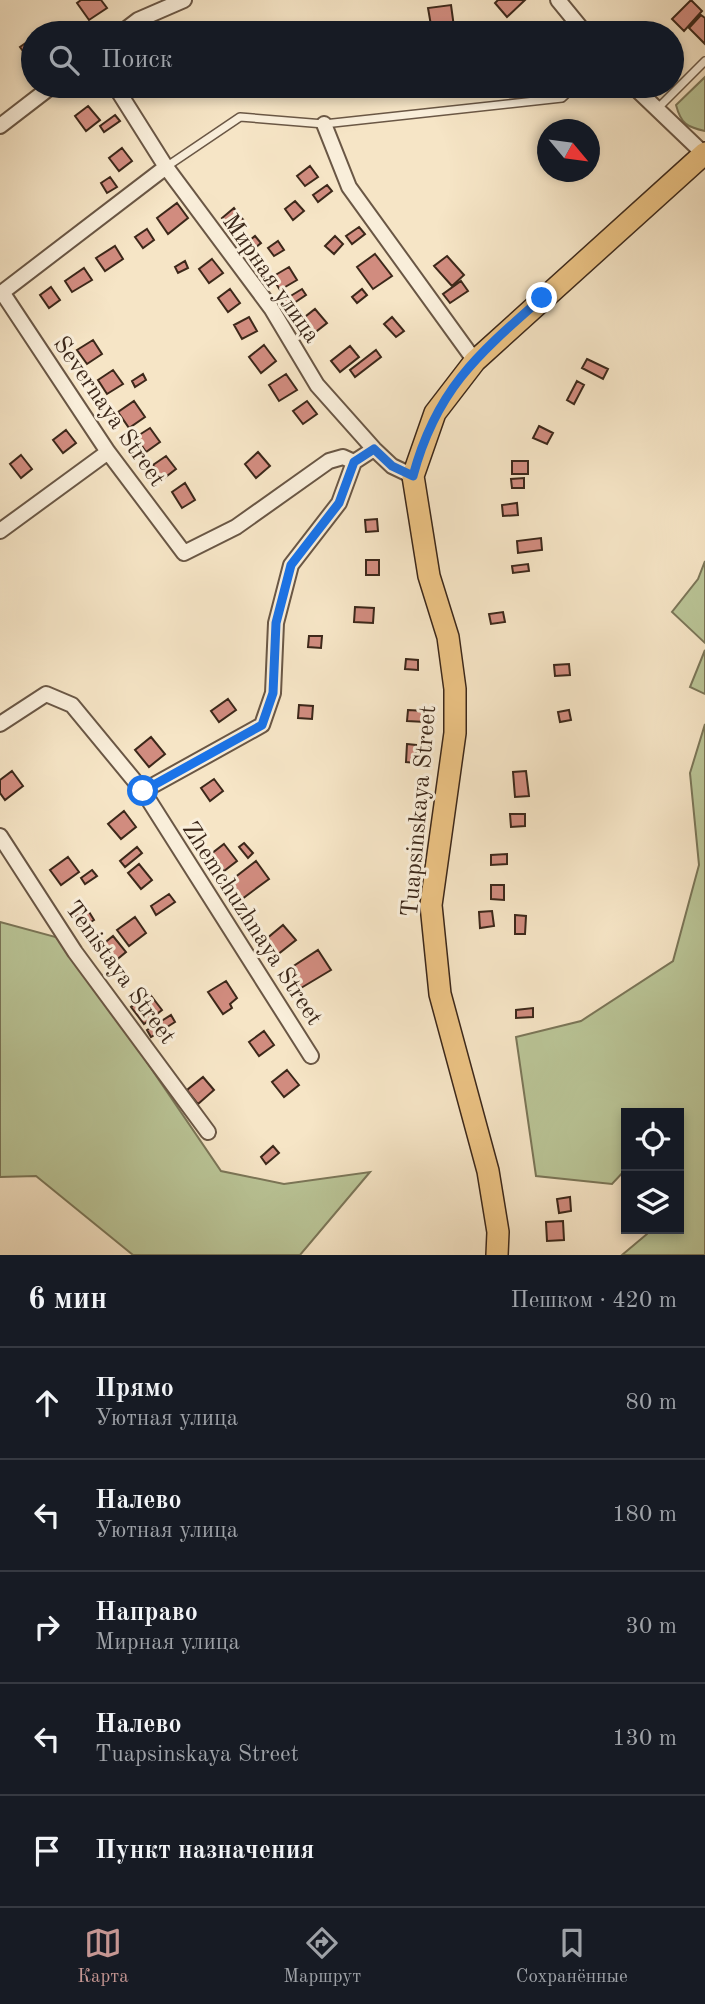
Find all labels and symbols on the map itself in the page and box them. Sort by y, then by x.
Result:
north arrow [537,119,600,182]
street label: Мирная улица [217,210,324,348]
route end [526,282,557,313]
street label: Severnaya Street [48,333,169,491]
street label: Tuapsinskaya Street [399,704,441,918]
route start [127,775,158,806]
street label: Zhemchuzhnaya Street [177,818,326,1030]
street label: Tenistaya Street [60,897,179,1049]

